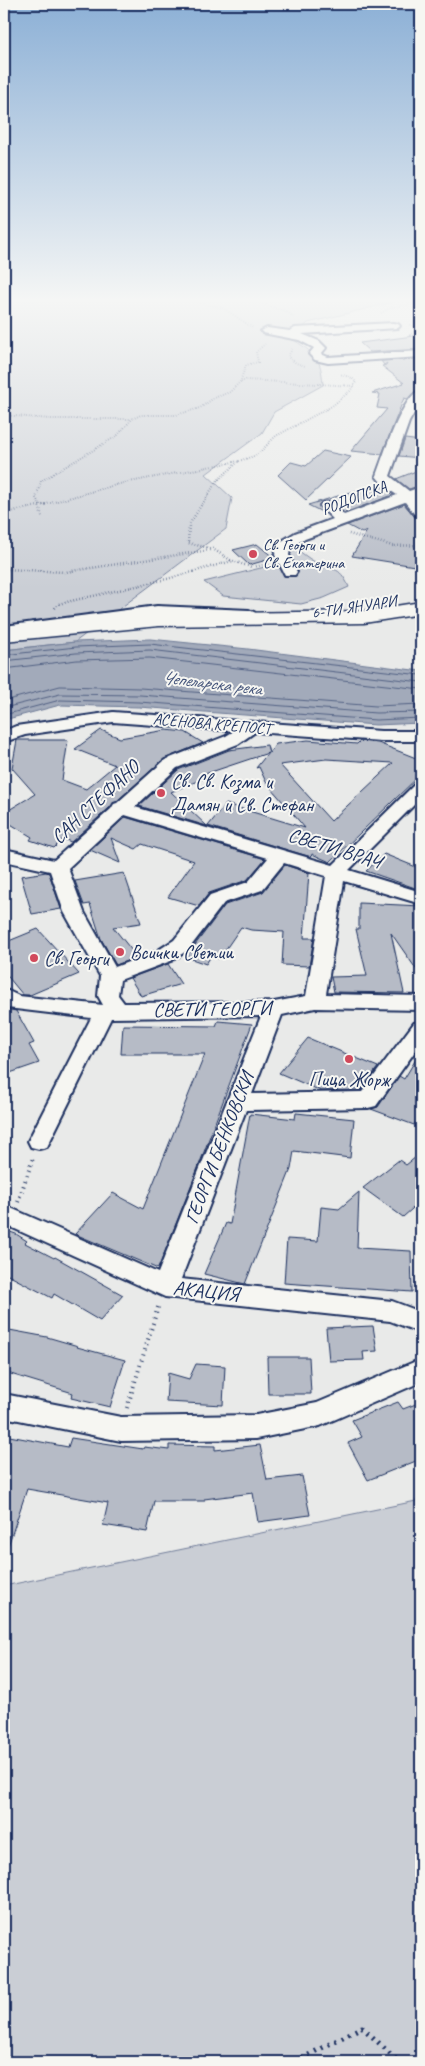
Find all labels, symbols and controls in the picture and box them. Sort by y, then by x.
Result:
street label: РОДОПСКА [318,476,390,520]
place label: Св. Георги и Св. Екатерина [263,535,345,573]
marker: Св. Георги и Св. Екатерина [247,548,259,560]
street label: 6-ТИ ЯНУАРИ [310,591,401,623]
water label: Чепеларска река [161,666,265,700]
street label: АСЕНОВА КРЕПОСТ [152,709,275,739]
street label: САН СТЕФАНО [46,753,146,849]
place label: Св. Св. Козма и Дамян и Св. Стефан [171,769,315,817]
marker: Св. Св. Козма и Дамян и Св. Стефан [155,787,167,799]
street label: СВЕТИ ВРАЧ [285,822,388,875]
place label: Всички Светии [130,940,234,965]
place label: Св. Георги [44,946,110,971]
marker: Всички Светии [114,946,126,958]
marker: Св. Георги [28,952,40,964]
street label: СВЕТИ ГЕОРГИ [153,995,275,1023]
marker: Пица Жорж [343,1053,355,1065]
street label: ГЕОРГИ БЕНКОВСКИ [179,1066,260,1227]
place label: Пица Жорж [309,1067,392,1092]
street label: АКАЦИЯ [172,1275,243,1307]

